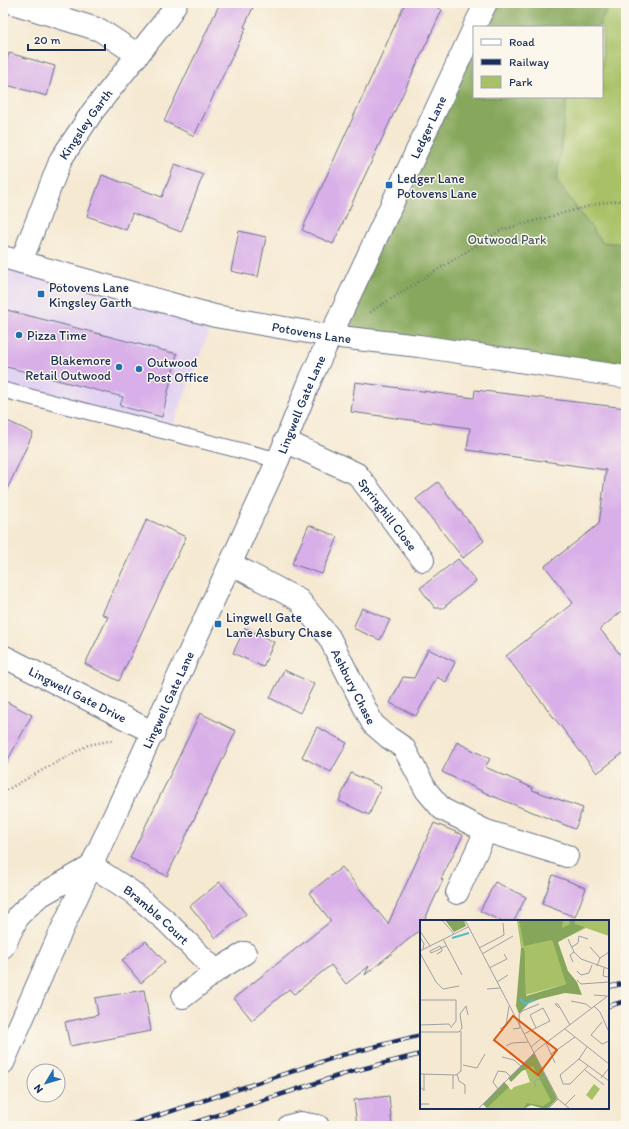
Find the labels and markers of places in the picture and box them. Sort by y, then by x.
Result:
place label: Ledger Lane Potovens Lane [397,171,477,201]
marker: Ledger Lane Potovens Lane [384,180,394,190]
place label: Potovens Lane Kingsley Garth [49,280,132,310]
marker: Potovens Lane Kingsley Garth [36,289,46,299]
place label: Pizza Time [27,328,87,343]
marker: Pizza Time [14,330,24,340]
place label: Blakemore Retail Outwood [25,353,111,383]
place label: Outwood Post Office [147,355,209,385]
marker: Blakemore Retail Outwood [114,362,124,372]
marker: Outwood Post Office [134,364,144,374]
place label: Lingwell Gate Lane Asbury Chase [226,610,332,640]
marker: Lingwell Gate Lane Asbury Chase [213,619,223,629]

